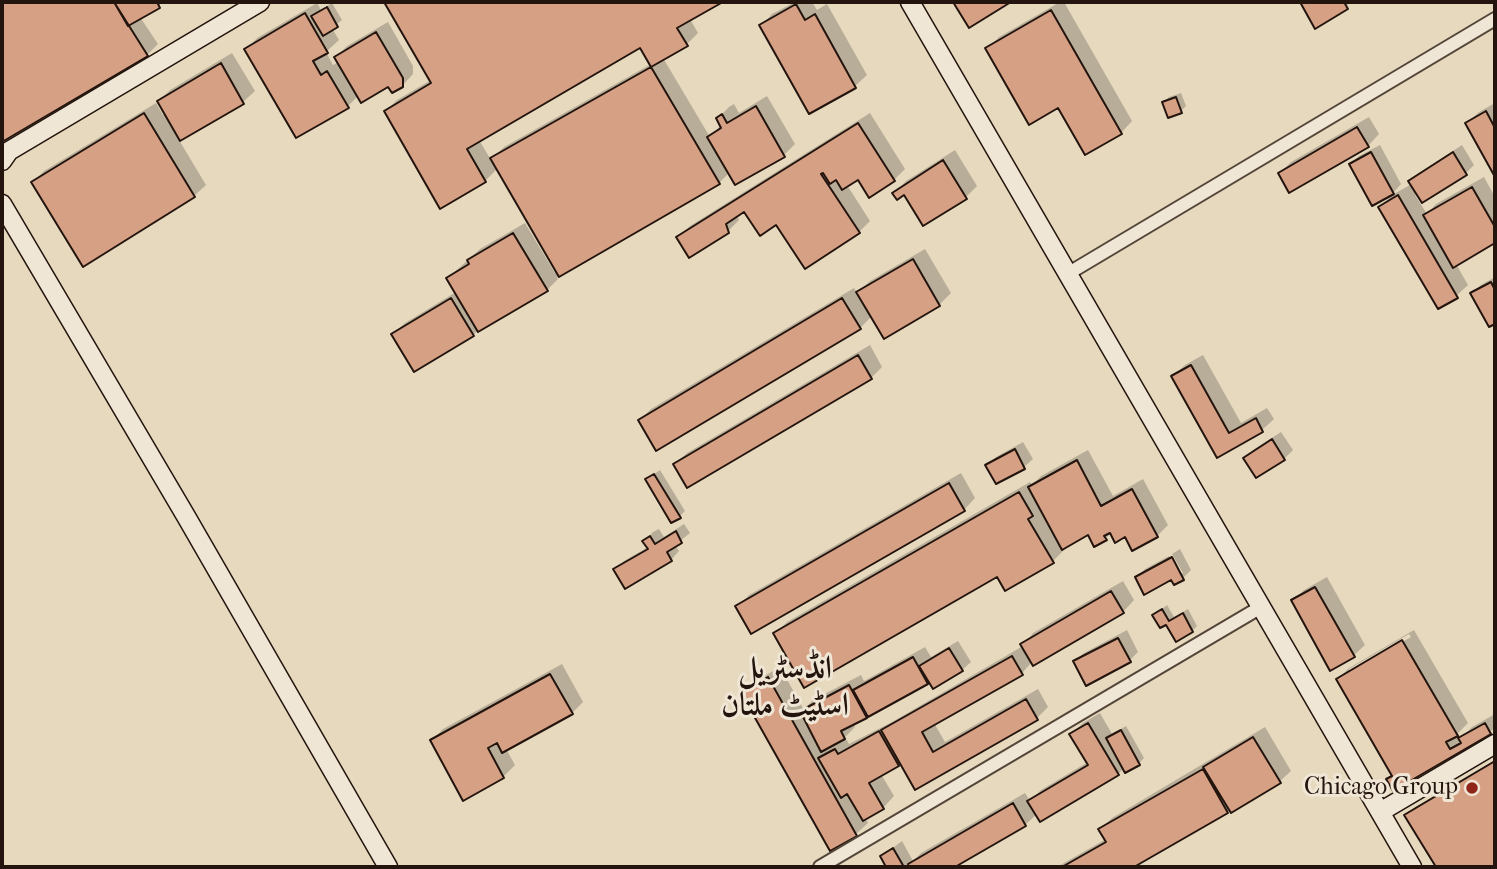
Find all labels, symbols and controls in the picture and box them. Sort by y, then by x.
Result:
district label: انڈسٹریل اسٹیٹ ملتان [721,651,849,726]
place label: Chicago Group [1304,774,1458,802]
marker: Chicago Group [1464,780,1480,796]

